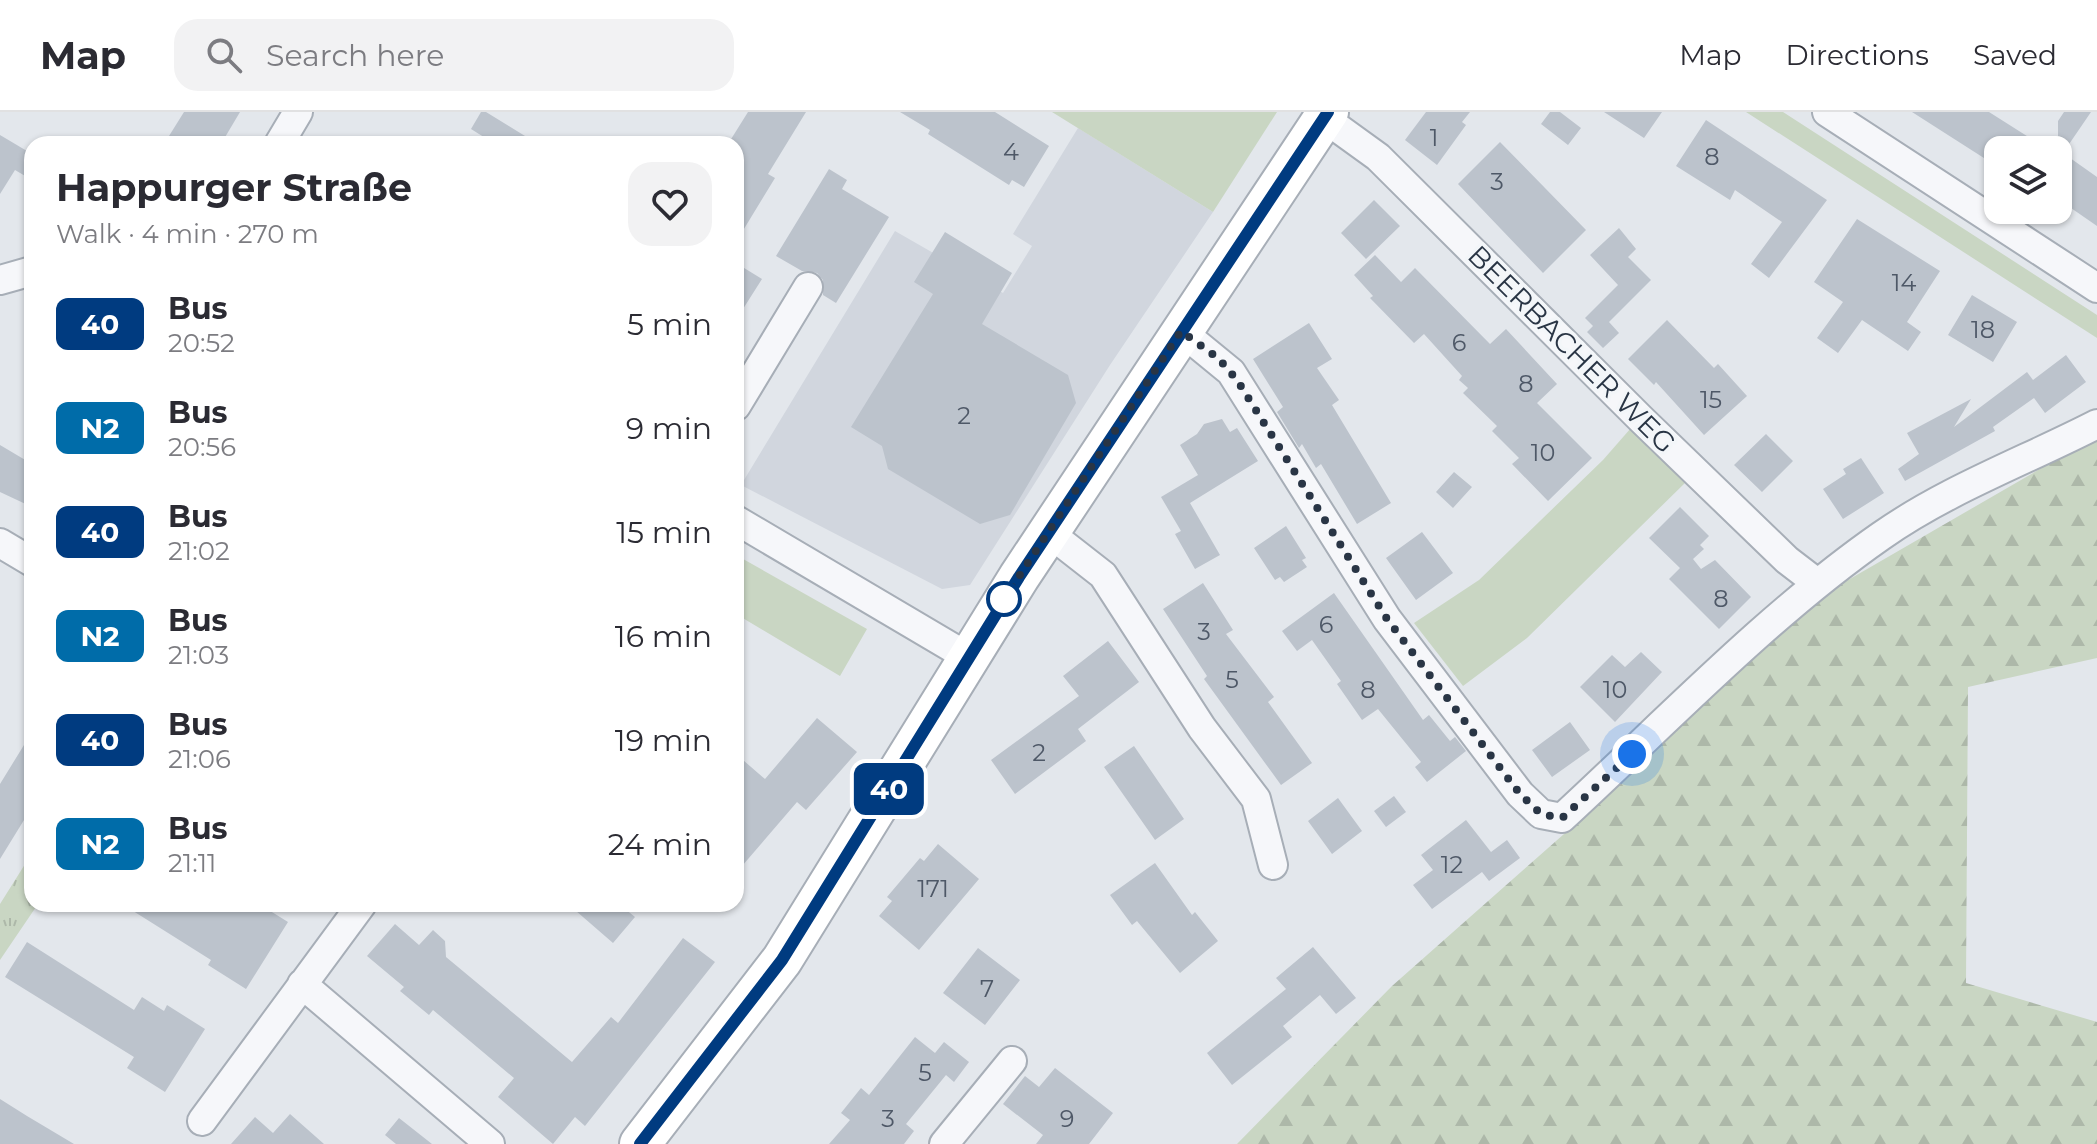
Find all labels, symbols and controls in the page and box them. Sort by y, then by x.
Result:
search box [174,19,734,91]
text: Map [40,32,126,79]
icon: search [202,33,246,77]
text: Search here [266,37,444,74]
text: Map [1679,38,1741,72]
text: Directions [1785,38,1929,72]
text: Saved [1973,38,2057,72]
house number: 1 [1430,123,1438,152]
map controls [1984,136,2072,224]
button: layers [1984,136,2072,224]
house number: 4 [1003,137,1019,166]
house number: 8 [1704,142,1720,171]
button: heart [628,162,712,246]
text: Happurger Straße [56,164,412,211]
house number: 3 [1490,167,1504,196]
text: Walk · 4 min · 270 m [56,218,319,250]
street label: BEERBACHER WEG [1461,238,1683,460]
house number: 14 [1892,268,1916,297]
text: Bus [168,290,228,327]
text: 5 min [627,306,712,343]
text: 40 [81,307,119,341]
house number: 18 [1971,315,1995,344]
text: 20:52 [168,327,235,359]
house number: 6 [1452,328,1466,357]
house number: 8 [1518,369,1534,398]
house number: 15 [1700,385,1722,414]
text: Bus [168,394,228,431]
house number: 2 [957,401,971,430]
text: 9 min [626,410,712,447]
text: N2 [80,411,120,445]
text: 20:56 [168,431,236,463]
house number: 10 [1531,438,1555,467]
text: Bus [168,498,228,535]
text: 15 min [616,514,712,551]
text: 40 [81,515,119,549]
text: 21:02 [168,535,230,567]
unlabelled marker [987,582,1021,616]
house number: 8 [1713,584,1729,613]
text: Bus [168,602,228,639]
house number: 6 [1319,610,1333,639]
house number: 3 [1197,617,1211,646]
text: 16 min [615,618,712,655]
text: N2 [80,619,120,653]
text: 21:03 [168,639,229,671]
house number: 5 [1225,665,1239,694]
house number: 8 [1360,675,1376,704]
house number: 10 [1603,675,1627,704]
text: Bus [168,706,228,743]
text: 19 min [615,722,712,759]
text: 40 [81,723,119,757]
your location [1612,734,1652,774]
house number: 2 [1032,738,1046,767]
text: 21:06 [168,743,231,775]
line badge: 40 [853,763,925,815]
text: 40 [870,772,908,806]
text: Bus [168,810,228,847]
text: 24 min [608,826,712,863]
text: N2 [80,827,120,861]
text: 21:11 [168,847,216,879]
house number: 12 [1441,850,1463,879]
house number: 171 [917,874,949,903]
house number: 7 [980,974,994,1003]
house number: 5 [918,1058,932,1087]
house number: 3 [881,1104,895,1133]
house number: 9 [1060,1104,1074,1133]

